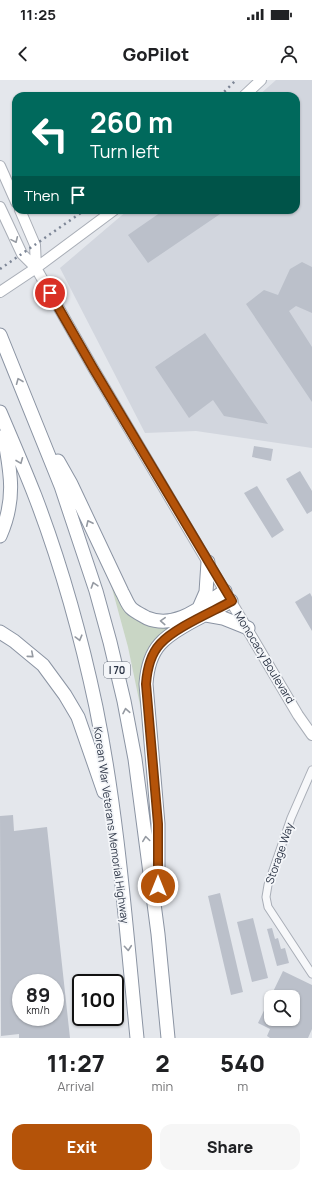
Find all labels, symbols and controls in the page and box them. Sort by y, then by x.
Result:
text: 11:25 [20,4,56,25]
text: GoPilot [123,42,189,66]
icon: back [12,43,34,65]
icon: person [278,43,300,65]
text: 260 m [90,103,173,141]
icon: left [24,108,76,160]
text: Turn left [90,139,160,163]
icon: arrive [67,184,89,206]
text: Then [24,185,59,206]
one-way arrow [10,236,18,243]
pin [33,276,67,310]
icon: arrive [39,282,61,304]
one-way arrow [16,378,24,386]
one-way arrow [16,458,24,465]
one-way arrow [86,519,94,527]
one-way arrow [90,582,99,589]
street label: Monocacy Boulevard [232,608,298,706]
one-way arrow [160,616,166,625]
one-way arrow [74,634,83,641]
one-way arrow [27,650,34,657]
road number: I 70 [104,662,130,678]
one-way arrow [122,708,130,714]
street label: Korean War Veterans Memorial Highway [91,726,133,925]
street label: Storage Way [262,820,297,886]
one-way arrow [142,836,151,842]
position arrow [137,865,179,907]
one-way arrow [124,945,133,951]
speed limit sign: 100 [72,974,124,1026]
text: 89 [26,981,50,1008]
map controls [264,990,300,1026]
button: search [264,990,300,1026]
text: km/h [26,1003,50,1017]
text: 11:27 [47,1046,105,1079]
text: 2 [155,1046,170,1079]
text: 540 [220,1046,265,1079]
text: Arrival [57,1077,94,1095]
text: min [152,1077,173,1095]
text: m [237,1077,248,1095]
button: Exit [12,1124,152,1170]
button: Share [160,1124,300,1170]

